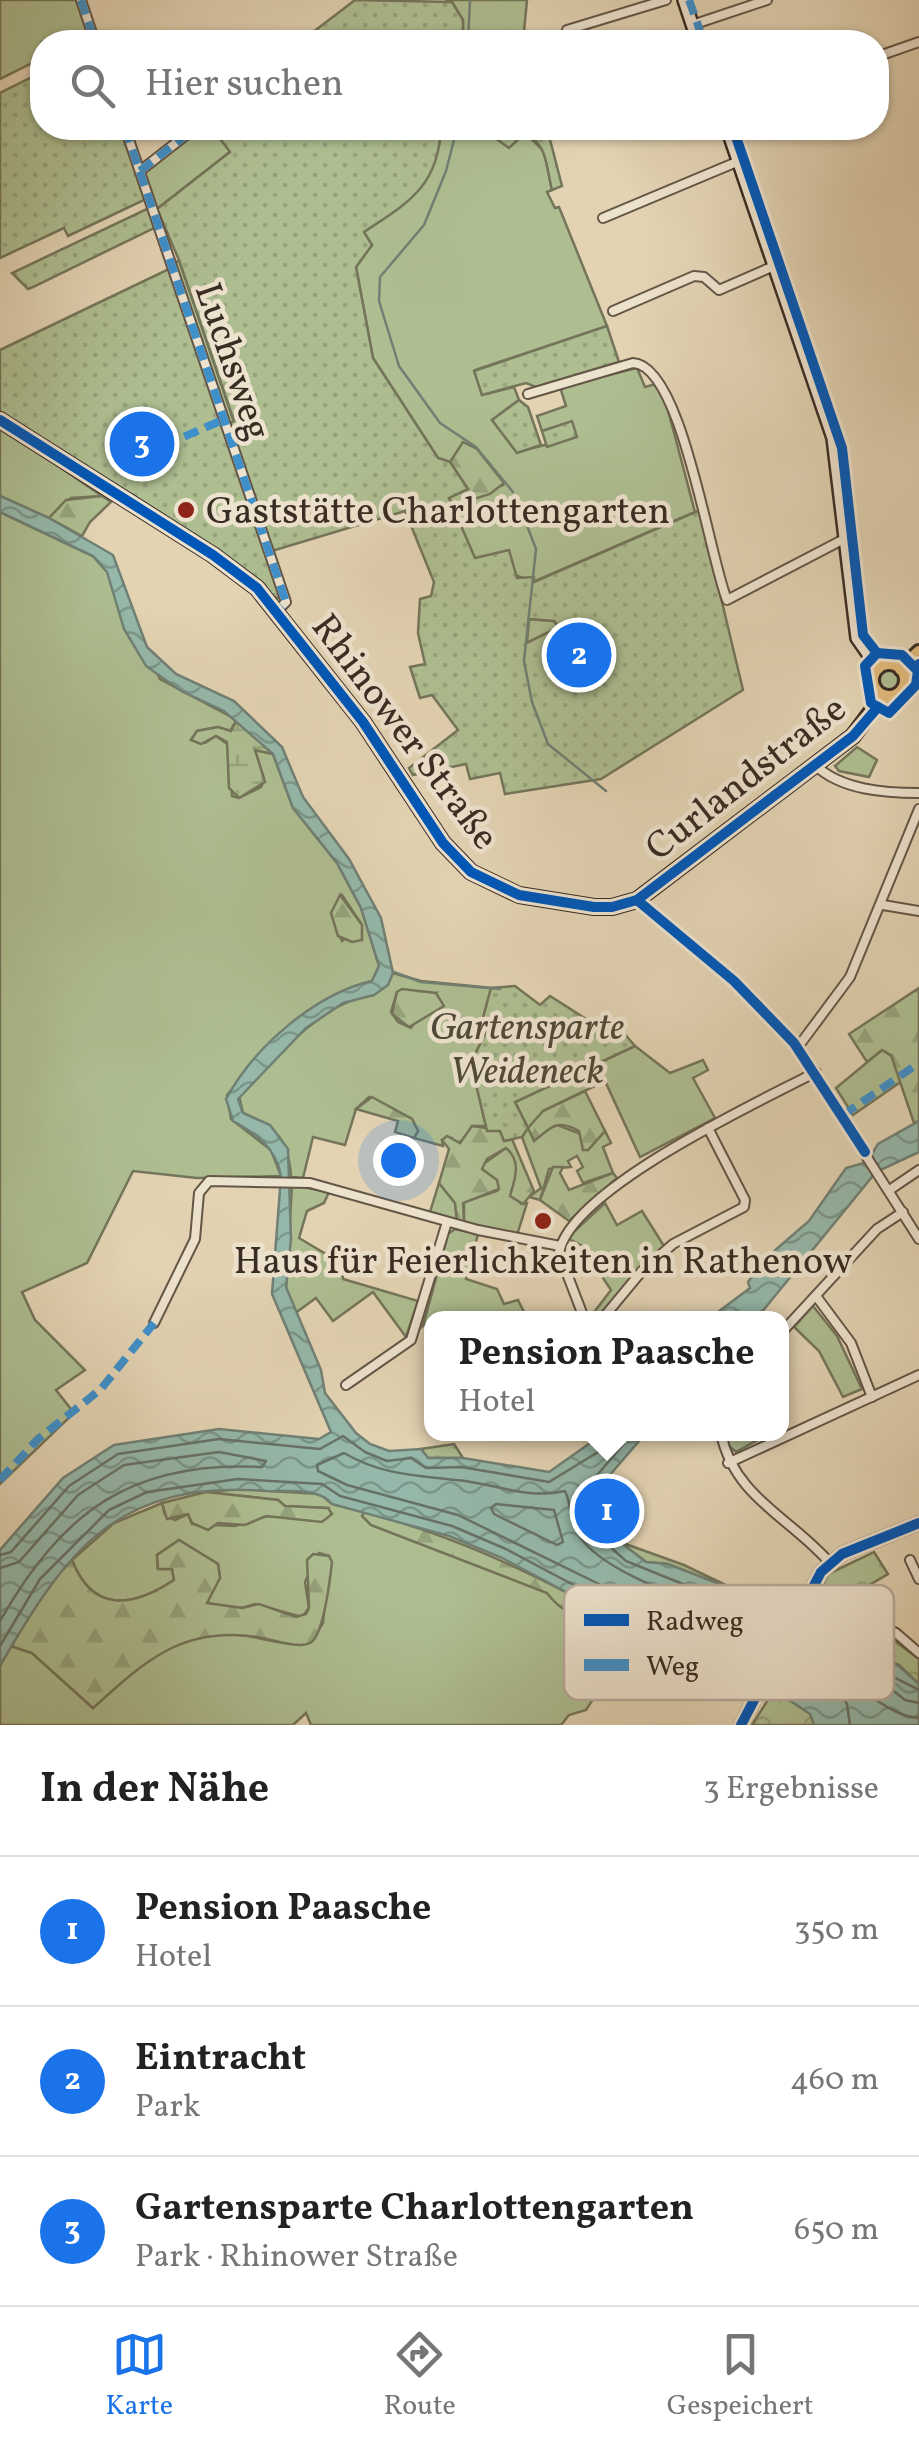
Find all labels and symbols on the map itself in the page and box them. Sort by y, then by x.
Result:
street label: Luchsweg [179,276,282,448]
pin: 3 [110,406,174,482]
place label: Gaststätte Charlottengarten [206,487,670,540]
marker: Gaststätte Charlottengarten [175,499,197,521]
street label: Rhinower Straße [297,604,510,862]
pin: 2 [546,618,612,692]
street label: Curlandstraße [636,684,859,875]
park label: Gartensparte Weideneck [430,1003,624,1100]
your location [373,1135,424,1186]
marker: Haus für Feierlichkeiten in Rathenow [532,1210,554,1232]
place label: Haus für Feierlichkeiten in Rathenow [234,1237,852,1290]
pin: 1 [574,1474,640,1548]
legend [564,1585,894,1700]
text: Radweg [646,1603,744,1642]
text: Weg [646,1648,699,1687]

